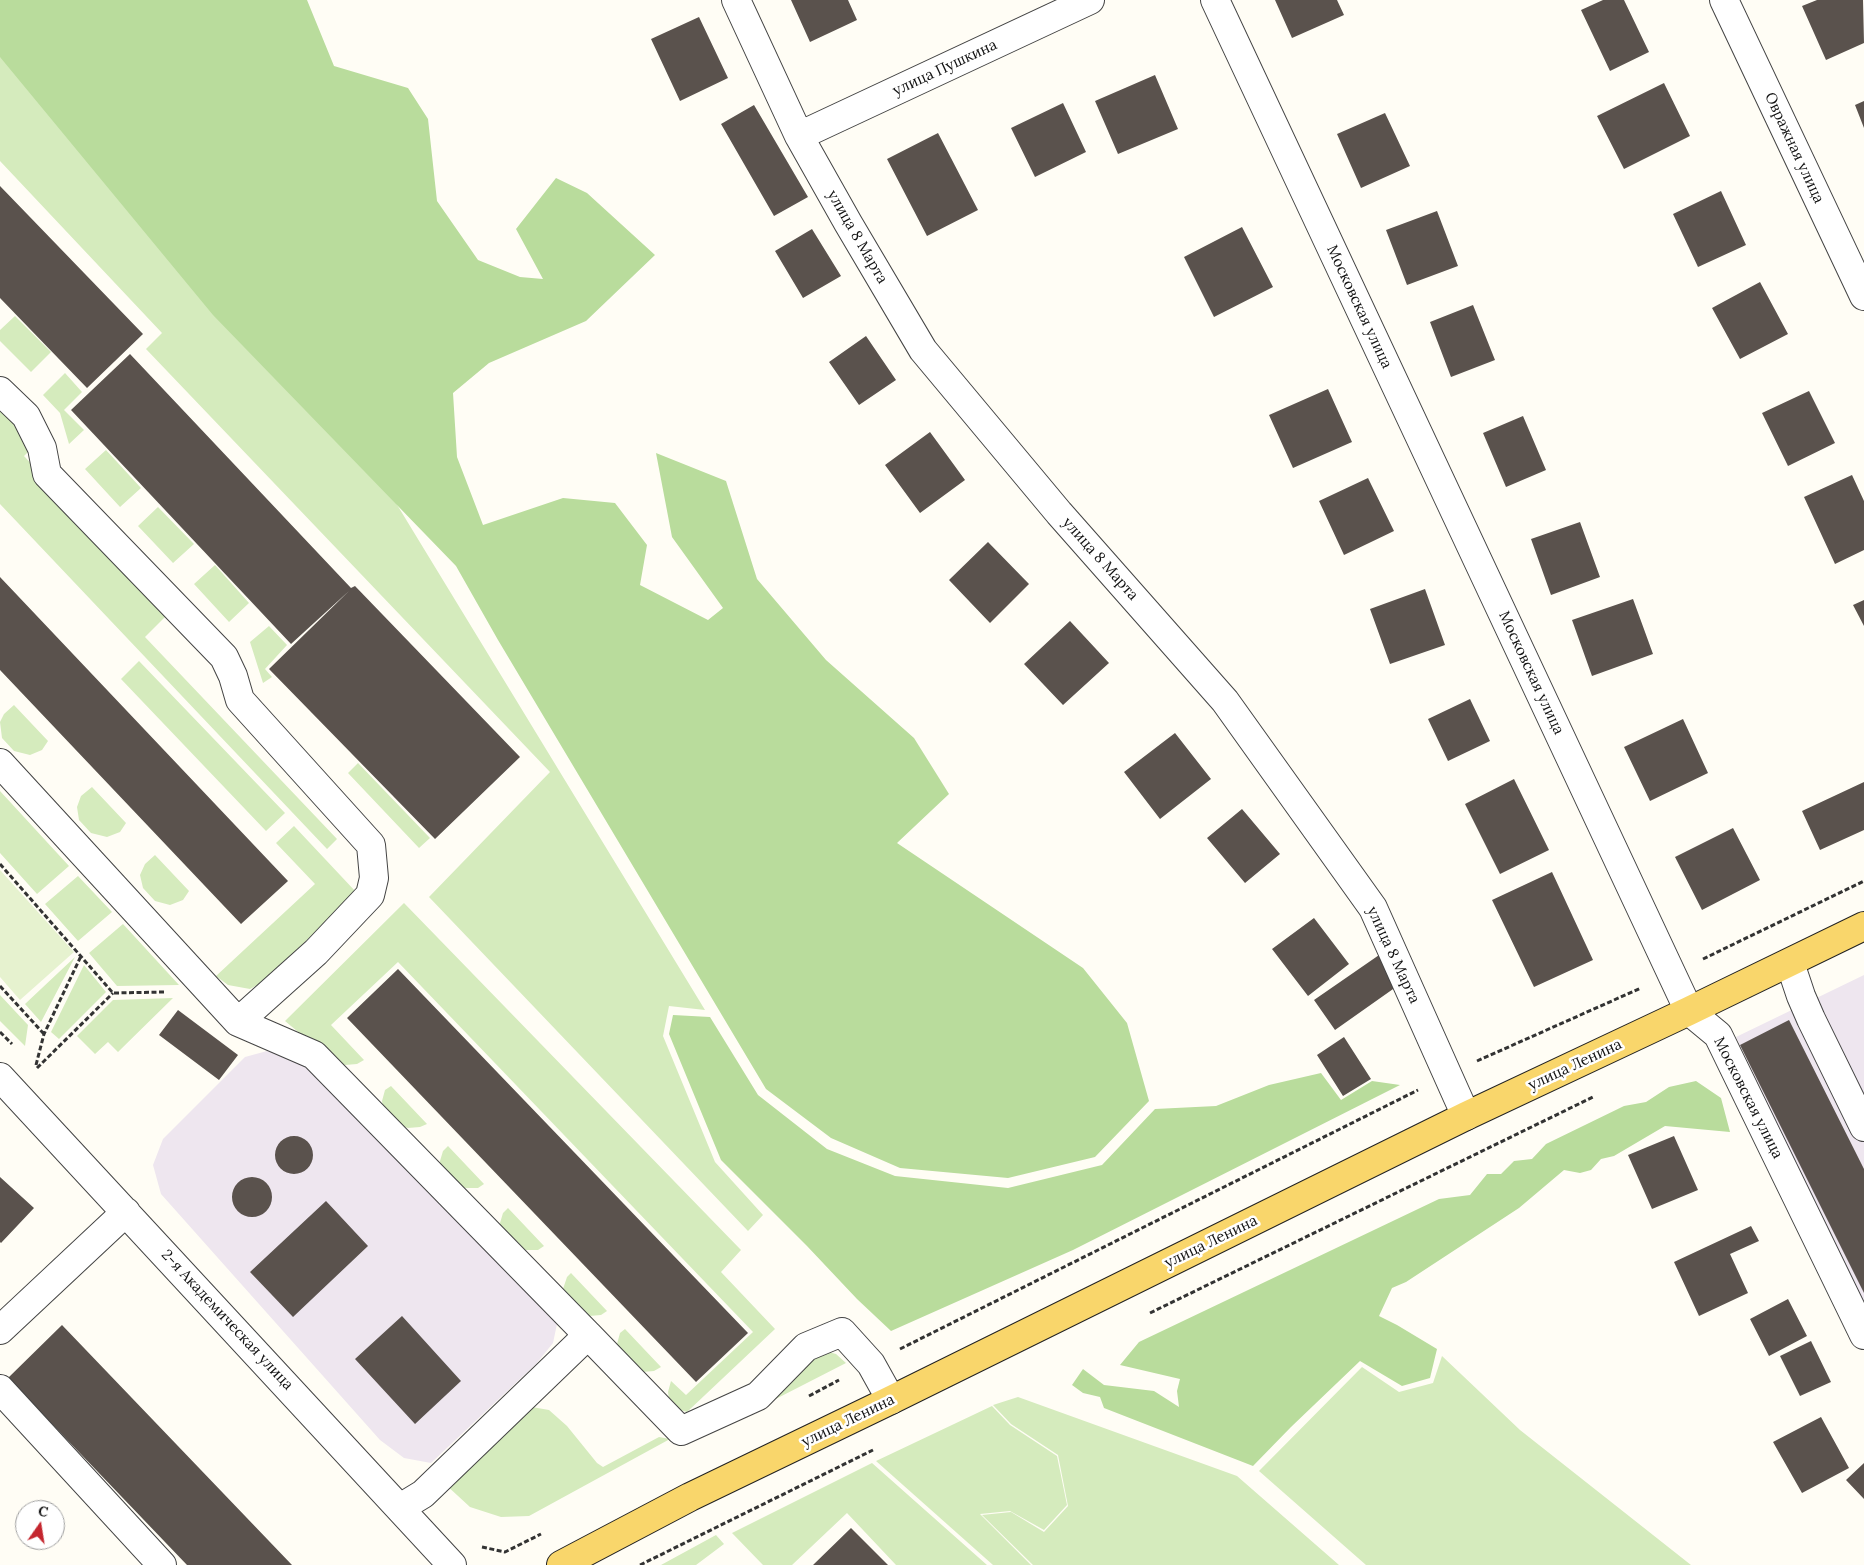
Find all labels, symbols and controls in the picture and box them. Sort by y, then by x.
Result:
street label: улица Пушкина [890,36,1000,100]
street label: Овражная улица [1760,90,1828,206]
street label: улица 8 Марта [823,187,891,287]
street label: Московская улица [1323,242,1395,372]
street label: улица 8 Марта [1058,514,1142,604]
street label: Московская улица [1495,608,1567,738]
street label: улица 8 Марта [1363,904,1423,1006]
street label: Московская улица [1710,1034,1786,1162]
street label: улица Ленина [1525,1035,1625,1095]
street label: улица Ленина [1162,1212,1260,1272]
street label: 2-я Академическая улица [157,1246,297,1394]
street label: улица Ленина [799,1391,897,1451]
north arrow [15,1500,65,1550]
text: С [36,1502,50,1521]

